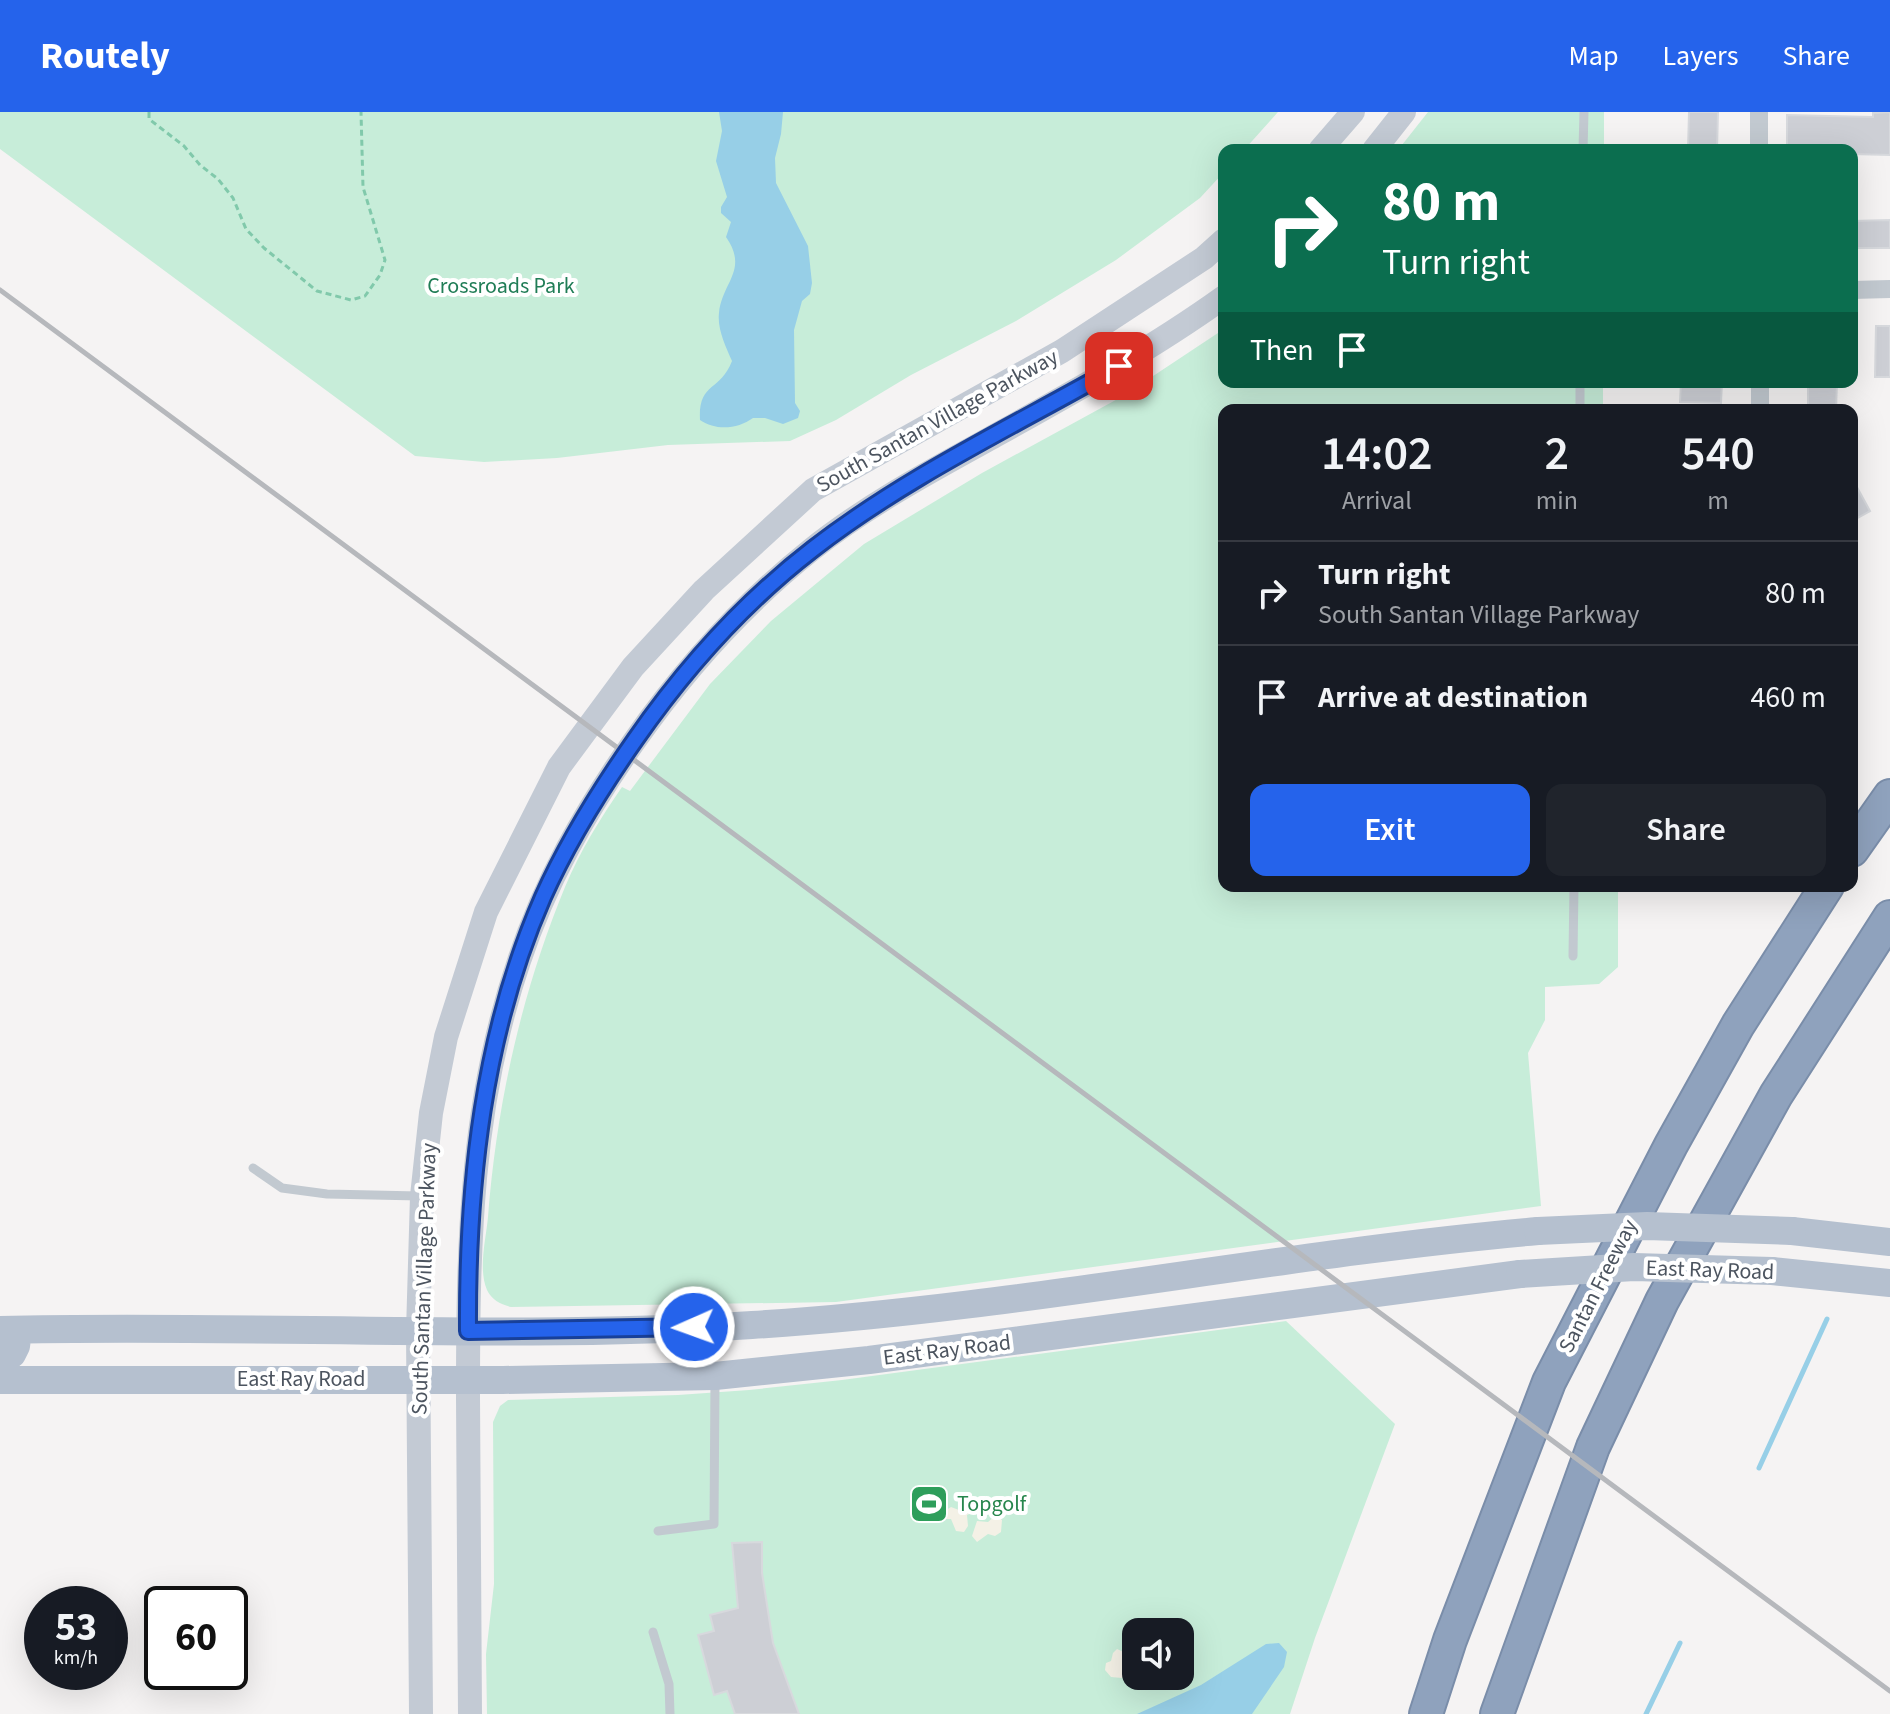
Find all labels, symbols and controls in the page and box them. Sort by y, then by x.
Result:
text: Routely [40,29,170,83]
text: Map [1568,36,1618,76]
text: Layers [1662,36,1738,76]
text: Share [1782,36,1850,76]
text: 80 m [1382,163,1500,242]
icon: right [1250,176,1354,280]
text: Turn right [1382,237,1530,288]
park label: Crossroads Park [427,270,575,302]
icon: arrive [1330,328,1374,372]
text: Then [1250,329,1314,372]
pin [1085,332,1153,400]
street label: South Santan Village Parkway [810,341,1064,501]
icon: arrive [1097,344,1141,388]
text: 14:02 [1321,420,1433,488]
text: 2 [1545,420,1569,488]
text: 540 [1681,420,1755,488]
text: Arrival [1342,482,1412,519]
text: min [1536,482,1578,519]
text: m [1707,482,1729,519]
text: Turn right [1318,553,1450,596]
icon: right [1250,571,1294,615]
text: 80 m [1765,572,1826,615]
text: South Santan Village Parkway [1318,596,1640,633]
icon: arrive [1250,675,1294,719]
text: Arrive at destination [1318,676,1588,719]
text: 460 m [1750,676,1826,719]
button: Exit [1250,784,1530,876]
button: Share [1546,784,1826,876]
street label: South Santan Village Parkway [403,1142,445,1415]
street label: Santan Freeway [1551,1213,1646,1358]
street label: East Ray Road [1645,1252,1775,1288]
position arrow [652,1285,736,1369]
street label: East Ray Road [881,1326,1013,1374]
street label: East Ray Road [237,1363,365,1395]
sports icon: Topgolf [908,1483,950,1525]
place label: Topgolf [957,1488,1028,1520]
speed limit sign: 60 [144,1586,248,1690]
text: 53 [55,1599,97,1656]
map controls [1122,1618,1194,1690]
button: sound [1122,1618,1194,1690]
text: km/h [54,1644,98,1672]

